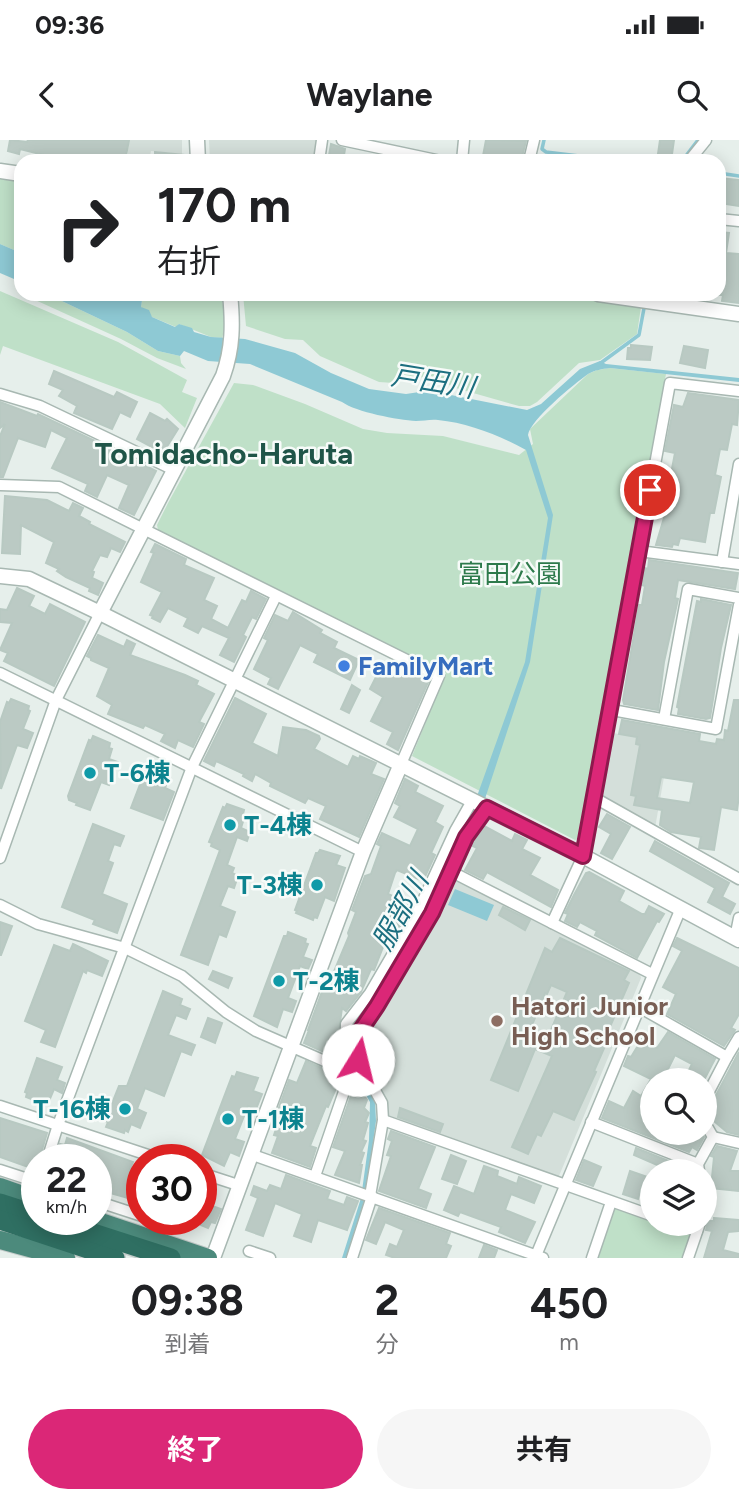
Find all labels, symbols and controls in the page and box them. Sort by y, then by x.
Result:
text: 09:36 [35,9,104,41]
icon: back [28,76,66,114]
text: Waylane [306,76,433,114]
icon: search [673,76,711,114]
text: 170 m [157,175,291,234]
icon: right [42,182,133,273]
text: 右折 [157,242,221,280]
water label: 戸田川 [389,358,480,405]
district label: Tomidacho-Haruta [95,435,353,472]
pin [620,460,680,520]
icon: arrive [631,471,669,509]
park label: 富田公園 [458,558,562,590]
place label: FamilyMart [358,650,493,682]
marker: FamilyMart [336,658,352,674]
place label: T-6棟 [104,757,171,789]
marker: T-6棟 [82,765,98,781]
place label: T-4棟 [244,809,312,841]
marker: T-4棟 [222,817,238,833]
water label: 服部川 [365,863,437,956]
place label: T-3棟 [237,869,303,901]
marker: T-3棟 [309,877,325,893]
place label: T-2棟 [293,965,360,997]
marker: T-2棟 [271,973,287,989]
place label: Hatori Junior High School [511,990,668,1052]
marker: Hatori Junior High School [489,1013,505,1029]
position arrow [321,1023,395,1097]
map controls [640,1068,717,1236]
button: search [640,1068,717,1145]
place label: T-16棟 [33,1093,111,1125]
marker: T-16棟 [117,1101,133,1117]
place label: T-1棟 [242,1103,305,1135]
marker: T-1棟 [220,1111,236,1127]
speed limit sign: 30 [126,1144,217,1235]
text: 22 [46,1159,87,1201]
button: layers [640,1159,717,1236]
text: km/h [46,1196,87,1218]
text: 09:38 [131,1275,244,1326]
text: 2 [375,1275,399,1326]
text: 450 [530,1278,608,1329]
text: m [559,1328,579,1356]
text: 到着 [164,1330,210,1358]
text: 分 [376,1330,399,1358]
button: 終了 [28,1409,363,1489]
button: 共有 [377,1409,711,1489]

